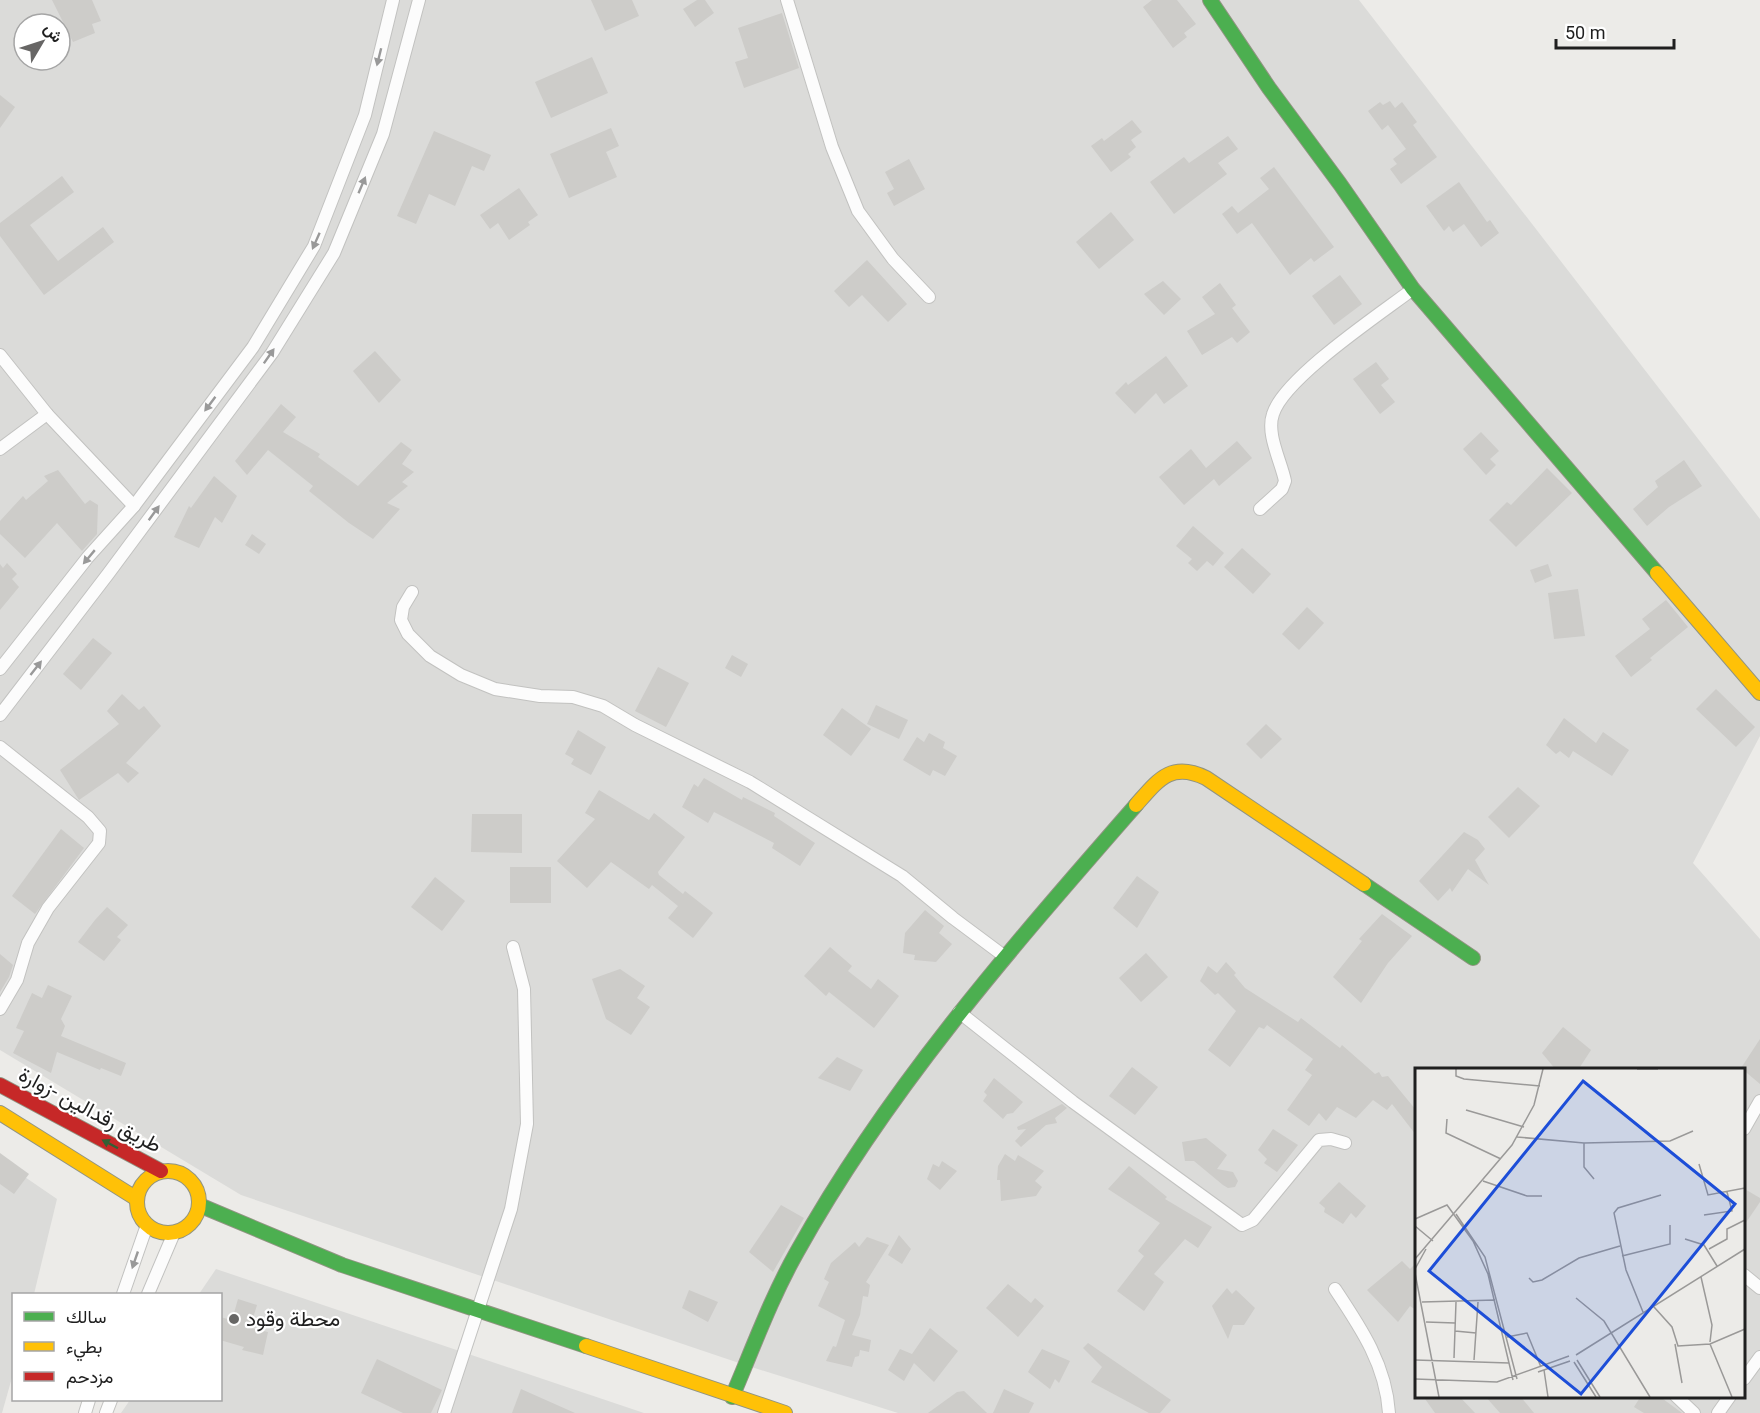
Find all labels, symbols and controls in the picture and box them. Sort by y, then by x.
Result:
north arrow [12,12,72,72]
scale bar [1556,12,1674,50]
text: ش [40,19,67,46]
text: 50 m [1565,22,1605,43]
one-way arrow [374,48,384,66]
one-way arrow [358,176,367,194]
one-way arrow [311,232,320,249]
one-way arrow [263,349,275,365]
one-way arrow [204,396,216,412]
one-way arrow [147,506,159,521]
one-way arrow [82,549,95,565]
one-way arrow [29,661,41,676]
street label: طريق رقدالين -زوارة [14,1062,165,1159]
inset map [1415,1068,1745,1398]
one-way arrow [101,1139,118,1149]
one-way arrow [130,1251,140,1269]
legend [12,1293,222,1401]
text: سالك [66,1306,106,1327]
place label: محطة وقود [246,1307,340,1332]
marker: محطة وقود [227,1312,241,1326]
text: بطيء [66,1336,102,1362]
text: مزدحم [66,1366,113,1389]

